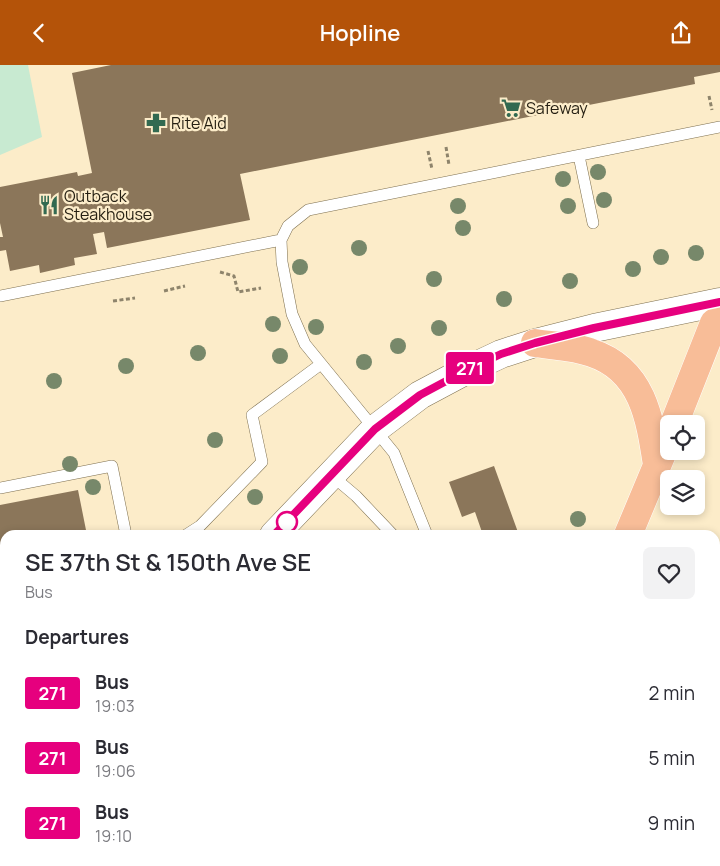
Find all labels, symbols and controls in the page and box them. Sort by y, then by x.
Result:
text: Hopline [320,18,400,48]
icon: back [25,19,53,47]
icon: share [667,19,695,47]
supermarket icon: Safeway [500,97,522,119]
place label: Safeway [526,97,588,119]
pharmacy icon: Rite Aid [145,112,167,134]
place label: Rite Aid [171,112,227,134]
place label: Outback Steakhouse [64,185,152,225]
restaurant icon: Outback Steakhouse [38,194,60,216]
line badge: 271 [441,352,499,384]
text: 271 [456,356,484,380]
map controls [660,415,705,515]
button: locate [660,415,705,460]
button: layers [660,470,705,515]
unlabelled marker [276,511,298,533]
text: SE 37th St & 150th Ave SE [25,545,311,578]
button: heart [643,547,695,599]
text: Bus [25,581,53,603]
text: Departures [25,624,129,650]
text: Bus [95,669,129,695]
text: 2 min [649,680,695,706]
text: 271 [38,681,67,705]
text: 19:03 [95,695,135,717]
text: Bus [95,734,129,760]
text: 5 min [648,745,695,771]
text: 271 [38,746,67,770]
text: 19:06 [95,760,136,782]
text: Bus [95,799,129,825]
text: 9 min [648,810,695,836]
text: 271 [38,811,67,835]
text: 19:10 [95,825,132,847]

